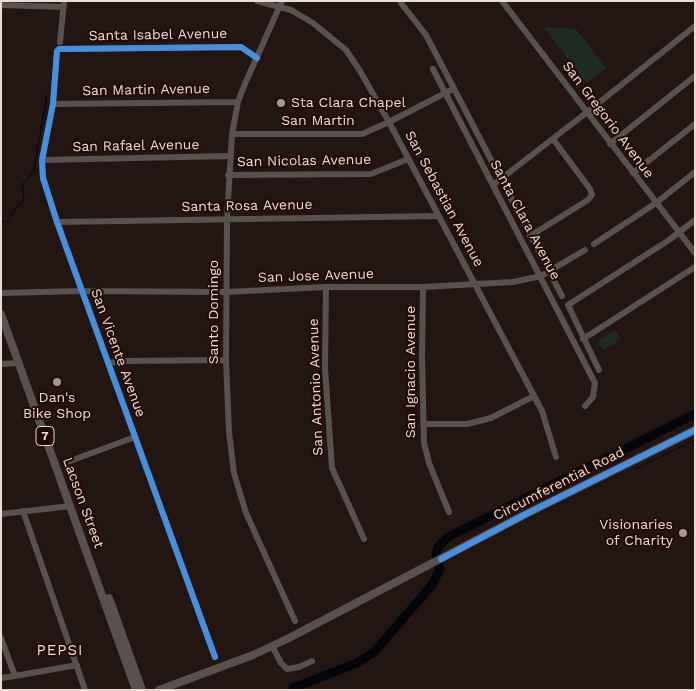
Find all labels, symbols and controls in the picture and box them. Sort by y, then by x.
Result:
street label: Santa Isabel Avenue [89,25,227,45]
street label: San Gregorio Avenue [559,58,657,182]
street label: San Martin Avenue [82,80,210,100]
place label: Sta Clara Chapel [291,95,406,111]
marker: Sta Clara Chapel [275,97,287,109]
street label: San Martin [281,113,355,129]
street label: San Sebastian Avenue [401,128,487,270]
street label: San Rafael Avenue [72,136,200,156]
street label: San Nicolas Avenue [237,151,371,171]
street label: Santa Clara Avenue [486,157,564,283]
street label: Santa Rosa Avenue [181,196,313,216]
street label: Santo Domingo [206,260,222,364]
street label: San Jose Avenue [258,266,374,286]
street label: San Vicente Avenue [87,286,149,420]
street label: San Ignacio Avenue [403,306,419,438]
street label: San Antonio Avenue [305,318,327,456]
marker: Dan's Bike Shop [51,376,63,388]
place label: Dan's Bike Shop [23,390,91,422]
road number: 7 [36,426,54,446]
street label: Circumferential Road [491,444,627,524]
street label: Lacson Street [59,455,107,551]
place label: Visionaries of Charity [599,517,673,550]
marker: Visionaries of Charity [677,527,689,539]
district label: PEPSI [36,642,84,660]

